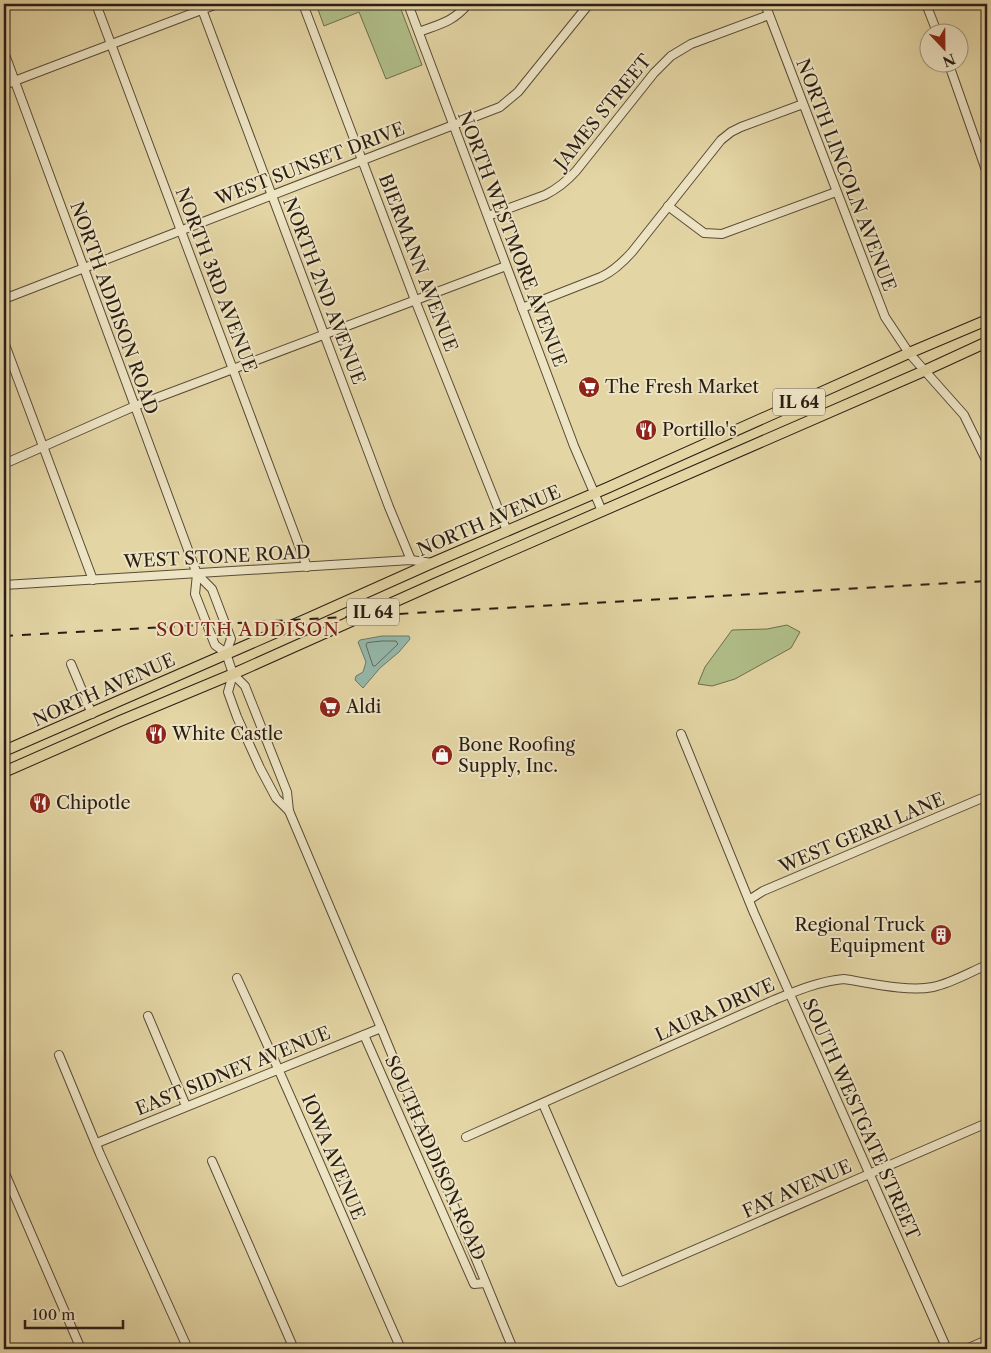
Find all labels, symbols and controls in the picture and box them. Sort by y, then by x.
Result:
north arrow [918,22,968,72]
text: N [940,49,958,71]
street label: JAMES STREET [548,50,656,176]
street label: NORTH LINCOLN AVENUE [791,56,901,294]
street label: NORTH WESTMORE AVENUE [453,108,571,370]
street label: WEST SUNSET DRIVE [211,118,408,211]
street label: BIERMANN AVENUE [374,171,462,355]
street label: NORTH 3RD AVENUE [171,184,261,376]
street label: NORTH 2ND AVENUE [278,194,370,388]
street label: NORTH ADDISON ROAD [65,199,163,417]
supermarket icon: The Fresh Market [577,375,601,399]
place label: The Fresh Market [605,376,759,398]
road number: IL 64 [773,388,825,416]
restaurant icon: Portillo's [634,418,658,442]
place label: Portillo's [662,419,737,441]
street label: NORTH AVENUE [414,481,564,561]
street label: WEST STONE ROAD [122,541,311,573]
road number: IL 64 [347,598,399,626]
district label: SOUTH ADDISON [156,618,340,641]
street label: NORTH AVENUE [29,649,179,731]
supermarket icon: Aldi [318,695,342,719]
place label: Aldi [345,696,382,718]
restaurant icon: White Castle [144,722,168,746]
place label: White Castle [171,723,283,745]
place label: Bone Roofing Supply, Inc. [458,734,575,777]
shop icon: Bone Roofing Supply, Inc. [430,743,454,767]
street label: WEST GERRI LANE [775,788,948,878]
restaurant icon: Chipotle [28,791,52,815]
place label: Chipotle [56,792,131,814]
place label: Regional Truck Equipment [794,914,927,957]
building icon: Regional Truck Equipment [929,923,953,947]
street label: LAURA DRIVE [652,974,778,1046]
street label: SOUTH WESTGATE STREET [798,995,924,1243]
street label: EAST SIDNEY AVENUE [132,1022,334,1120]
street label: SOUTH ADDISON ROAD [380,1052,490,1264]
street label: IOWA AVENUE [297,1091,369,1223]
street label: FAY AVENUE [739,1155,855,1223]
scale bar [25,1298,122,1330]
text: 100 m [32,1305,75,1324]

